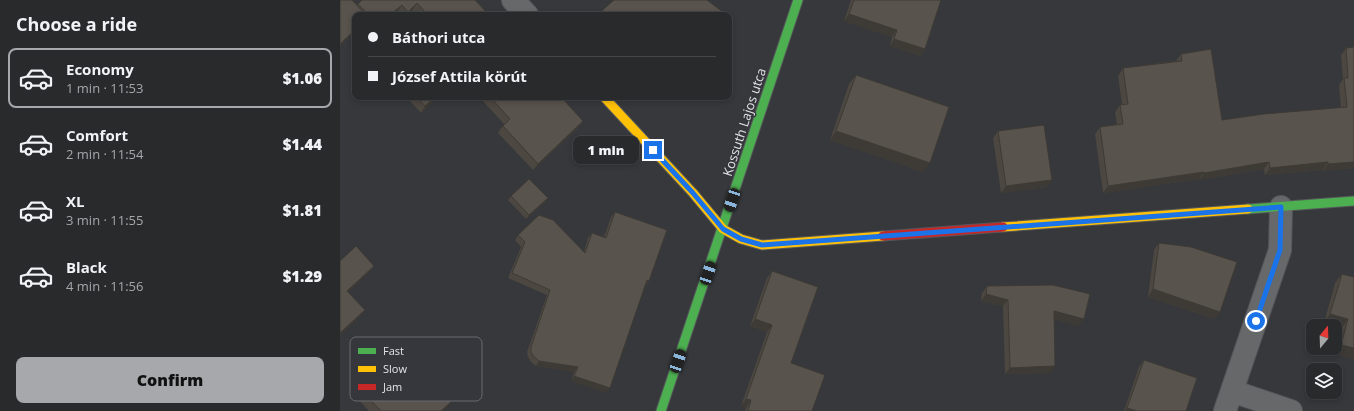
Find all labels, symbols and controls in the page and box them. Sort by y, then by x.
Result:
text: Choose a ride [16,12,137,36]
text: Báthori utca [392,27,485,47]
text: Economy [66,59,134,79]
icon: car [18,60,54,96]
text: József Attila körút [392,66,527,86]
street label: Kossuth Lajos utca [718,66,770,178]
text: $1.06 [283,68,322,88]
text: 1 min · 11:53 [66,79,143,97]
text: Comfort [66,125,128,145]
icon: car [18,126,54,162]
text: $1.44 [283,134,322,154]
callout: 1 min [573,136,639,164]
text: 1 min [588,141,624,159]
route end [644,141,662,159]
text: 2 min · 11:54 [66,145,143,163]
car [723,187,741,213]
text: XL [66,191,84,211]
icon: car [18,192,54,228]
text: $1.81 [283,200,322,220]
text: 3 min · 11:55 [66,211,143,229]
text: Black [66,257,107,277]
icon: car [18,258,54,294]
car [698,260,718,286]
text: $1.29 [283,266,322,286]
text: 4 min · 11:56 [66,277,143,295]
route start [1247,312,1265,330]
north arrow [1306,319,1342,355]
map controls [1306,319,1342,399]
legend [350,337,482,401]
text: Fast [383,343,404,358]
car [668,348,688,374]
button: Confirm [16,357,324,403]
text: Slow [383,361,407,376]
button: layers [1306,363,1342,399]
text: Jam [382,379,402,394]

